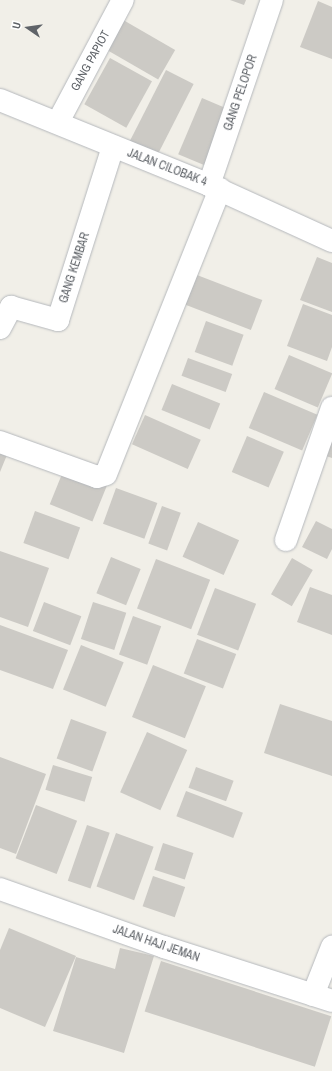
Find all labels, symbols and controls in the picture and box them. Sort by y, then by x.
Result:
north arrow [8,8,48,48]
text: U [9,21,24,30]
street label: GANG PAPIOT [68,28,114,94]
street label: GANG PELOPOR [221,53,261,133]
street label: JALAN CILOBAK 4 [125,146,209,190]
street label: GANG KEMBAR [57,231,93,305]
street label: JALAN HAJI JEMAN [111,922,201,966]

